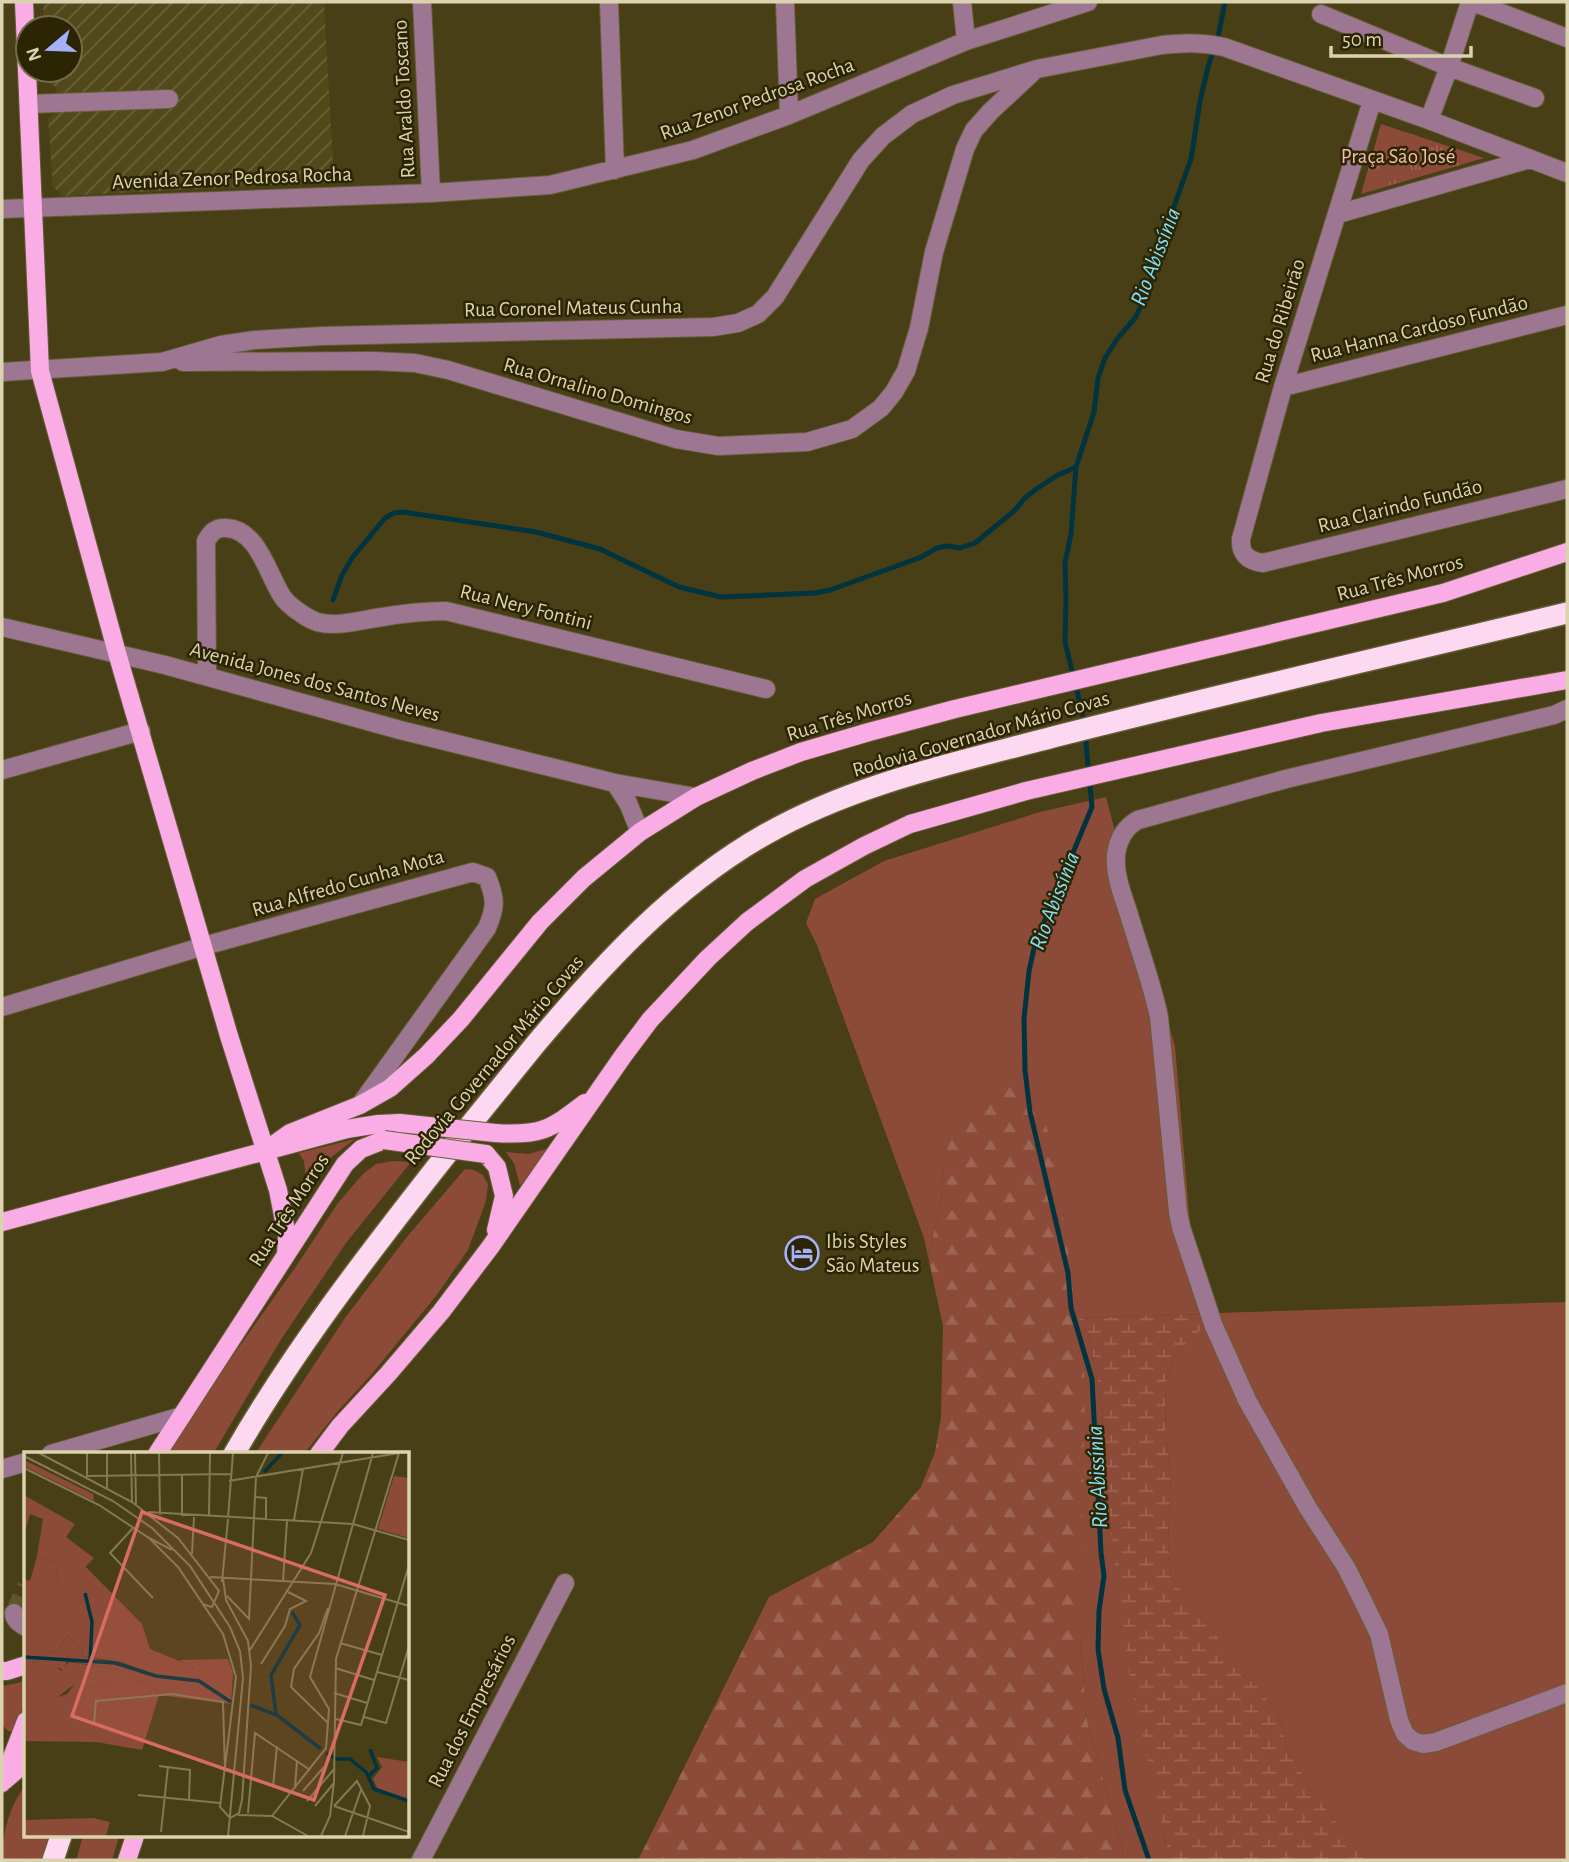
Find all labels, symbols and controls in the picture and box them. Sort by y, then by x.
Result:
north arrow [14,14,84,84]
scale bar [1331,14,1471,58]
street label: Rua Araldo Toscano [389,19,419,179]
text: 50 m [1342,29,1382,50]
text: N [23,45,45,63]
street label: Rua Zenor Pedrosa Rocha [657,54,857,144]
park label: Praça São José [1341,146,1455,167]
street label: Avenida Zenor Pedrosa Rocha [112,163,353,193]
water label: Rio Abissínia [1127,205,1185,309]
street label: Rua do Ribeirão [1251,256,1309,386]
street label: Rua Hanna Cardoso Fundão [1308,292,1530,366]
street label: Rua Coronel Mateus Cunha [464,296,683,320]
street label: Rua Ornalino Domingos [501,354,695,428]
street label: Rua Clarindo Fundão [1316,475,1484,537]
street label: Rua Três Morros [1335,551,1465,605]
street label: Rua Nery Fontini [458,580,594,634]
street label: Avenida Jones dos Santos Neves [188,639,442,725]
street label: Rua Três Morros [784,687,914,745]
street label: Rodovia Governador Mário Covas [850,687,1112,781]
street label: Rua Alfredo Cunha Mota [250,845,447,920]
water label: Rio Abissínia [1026,849,1084,953]
street label: Rodovia Governador Mário Covas [400,951,588,1169]
street label: Rua Três Morros [245,1150,333,1270]
place label: Ibis Styles São Mateus [826,1231,920,1276]
hotel icon: Ibis Styles São Mateus [783,1234,821,1272]
water label: Rio Abissínia [1084,1425,1112,1529]
inset map [24,1452,410,1838]
street label: Rua dos Empresários [424,1631,520,1791]

